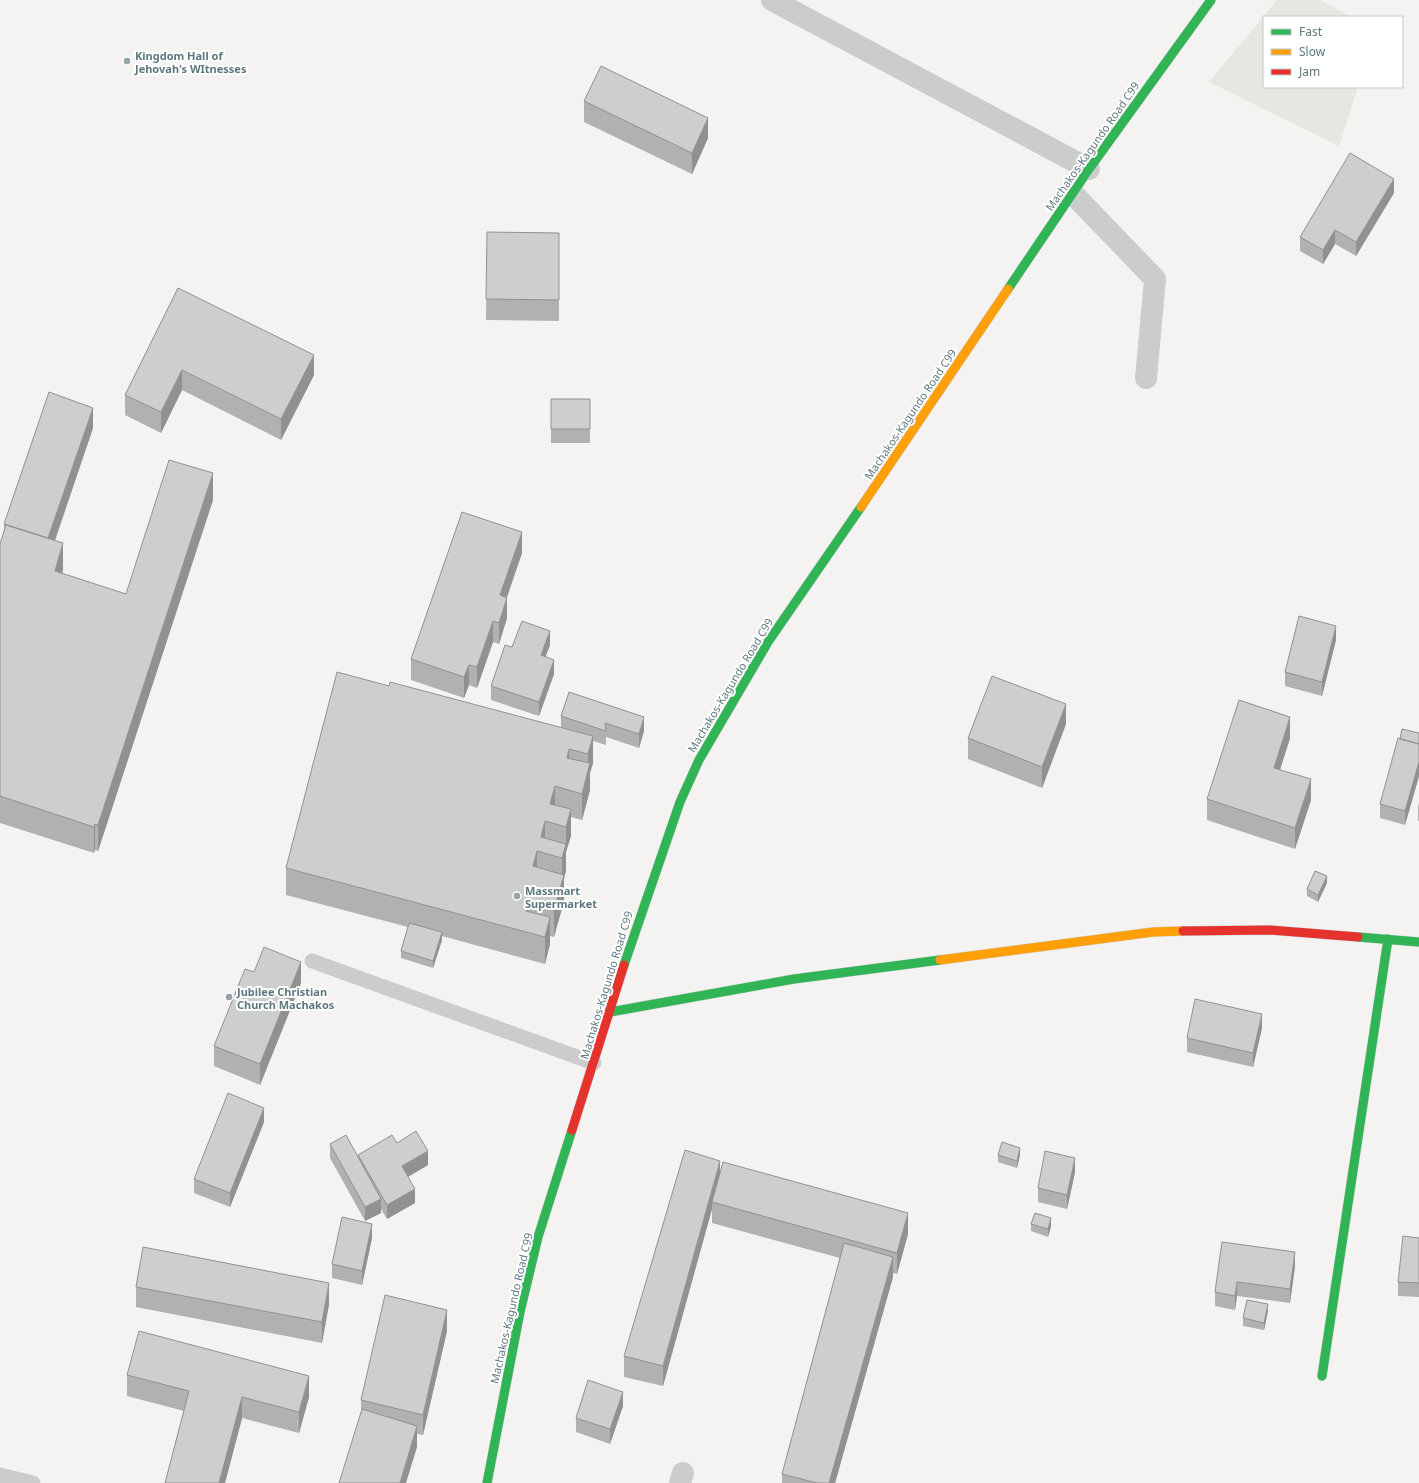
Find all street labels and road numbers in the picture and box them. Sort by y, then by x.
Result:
street label: Machakos-Kagundo Road C99 [1042,79,1142,213]
street label: Machakos-Kagundo Road C99 [861,346,959,482]
street label: Machakos-Kagundo Road C99 [684,615,776,755]
street label: Machakos-Kagundo Road C99 [576,909,636,1061]
street label: Machakos-Kagundo Road C99 [486,1231,536,1385]

